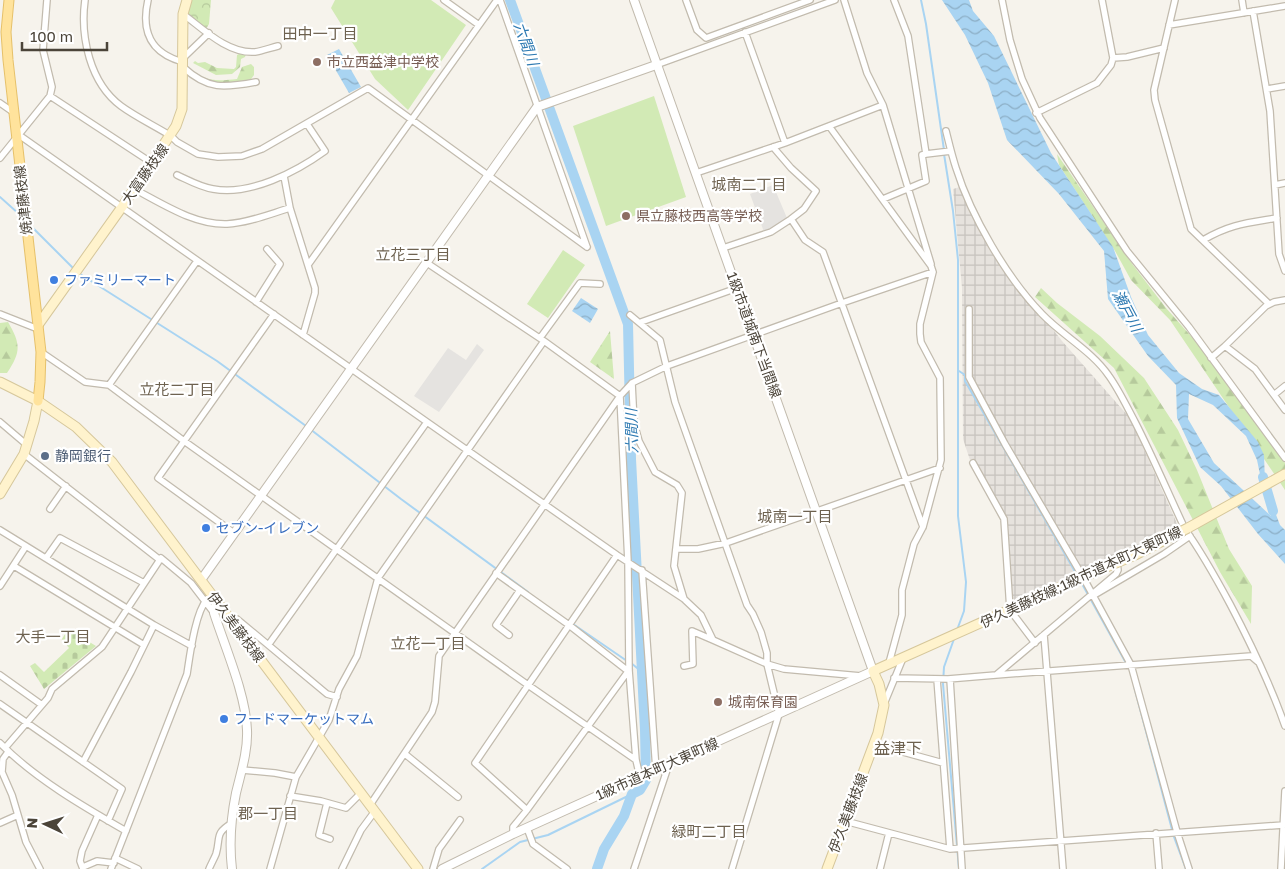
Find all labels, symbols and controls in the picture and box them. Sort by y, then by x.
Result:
water label: 六間川 [511,19,544,70]
scale bar [22,20,108,52]
district label: 田中一丁目 [282,24,358,42]
text: 100 m [30,27,73,45]
place label: 市立西益津中学校 [327,53,439,70]
marker: 市立西益津中学校 [311,56,323,68]
street label: 大富藤枝線 [118,140,172,207]
street label: 焼津藤枝線 [10,164,35,236]
district label: 城南二丁目 [711,175,787,193]
place label: 県立藤枝西高等学校 [636,207,762,224]
marker: 県立藤枝西高等学校 [620,210,632,222]
district label: 立花三丁目 [375,245,451,263]
street label: 1級市道城南下当間線 [724,270,785,400]
place label: ファミリーマート [64,271,176,288]
marker: ファミリーマート [48,274,60,286]
water label: 瀬戸川 [1109,286,1147,336]
district label: 立花二丁目 [139,380,215,398]
water label: 六間川 [621,406,641,454]
place label: 静岡銀行 [55,447,111,464]
marker: 静岡銀行 [39,450,51,462]
district label: 城南一丁目 [757,507,833,525]
place label: セブン-イレブン [216,519,319,536]
marker: セブン-イレブン [200,522,212,534]
street label: 伊久美藤枝線;1級市道本町大東町線 [977,522,1185,631]
street label: 伊久美藤枝線 [204,588,268,665]
district label: 大手一丁目 [15,627,91,645]
district label: 立花一丁目 [390,634,466,652]
place label: 城南保育園 [728,693,798,710]
marker: 城南保育園 [712,696,724,708]
place label: フードマーケットマム [234,710,374,727]
marker: フードマーケットマム [218,713,230,725]
street label: 1級市道本町大東町線 [593,734,721,803]
district label: 益津下 [874,738,922,758]
street label: 伊久美藤枝線 [825,771,871,855]
north arrow [20,799,70,849]
district label: 郡一丁目 [238,804,298,822]
text: N [23,817,40,829]
district label: 緑町二丁目 [671,822,747,840]

